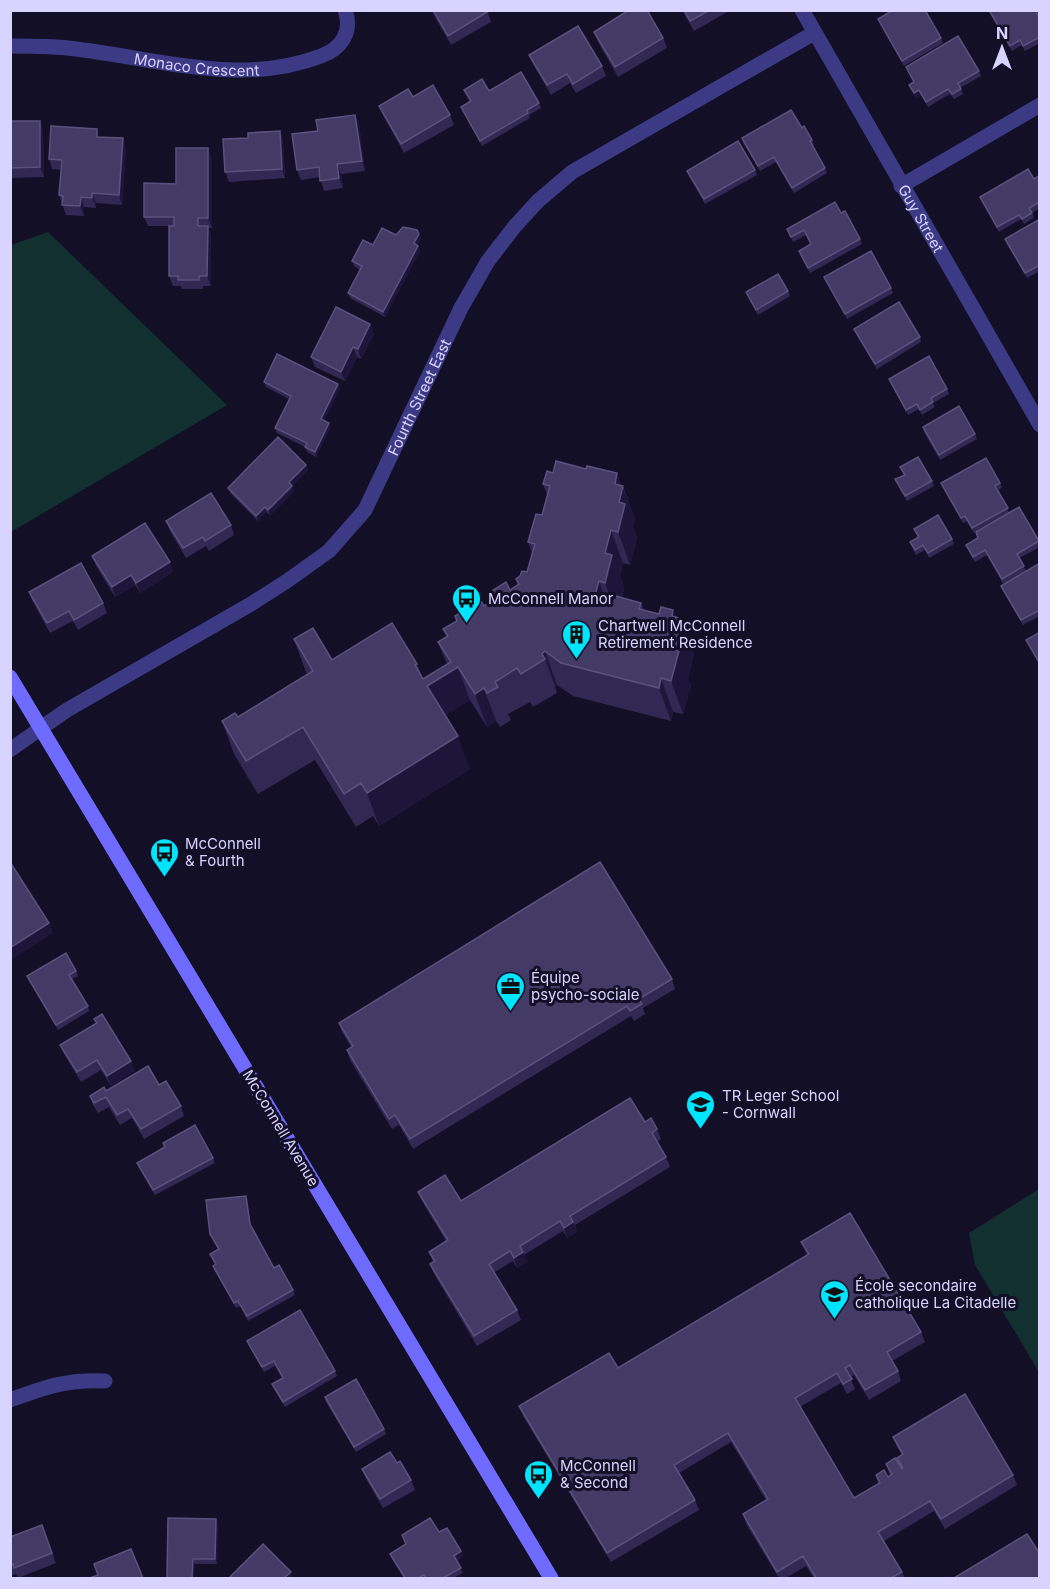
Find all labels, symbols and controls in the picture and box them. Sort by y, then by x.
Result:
north arrow [972,18,1032,78]
text: N [996,23,1008,43]
street label: Monaco Crescent [133,49,260,80]
street label: Guy Street [894,181,948,256]
street label: Fourth Street East [383,336,455,458]
bus stop icon: McConnell Manor [451,582,483,624]
place label: McConnell Manor [488,589,614,608]
place label: Chartwell McConnell Retirement Residence [598,616,753,652]
building icon: Chartwell McConnell Retirement Residence [561,618,593,660]
place label: McConnell & Fourth [185,834,261,870]
bus stop icon: McConnell & Fourth [148,836,180,878]
place label: Équipe psycho-sociale [531,968,640,1004]
office icon: Équipe psycho-sociale [494,970,526,1012]
street label: McConnell Avenue [239,1066,323,1190]
place label: TR Leger School - Cornwall [722,1086,839,1122]
school or university icon: TR Leger School - Cornwall [685,1088,717,1130]
place label: École secondaire catholique La Citadelle [855,1276,1016,1312]
school or university icon: École secondaire catholique La Citadelle [818,1278,850,1320]
place label: McConnell & Second [560,1456,636,1492]
bus stop icon: McConnell & Second [523,1458,555,1500]

